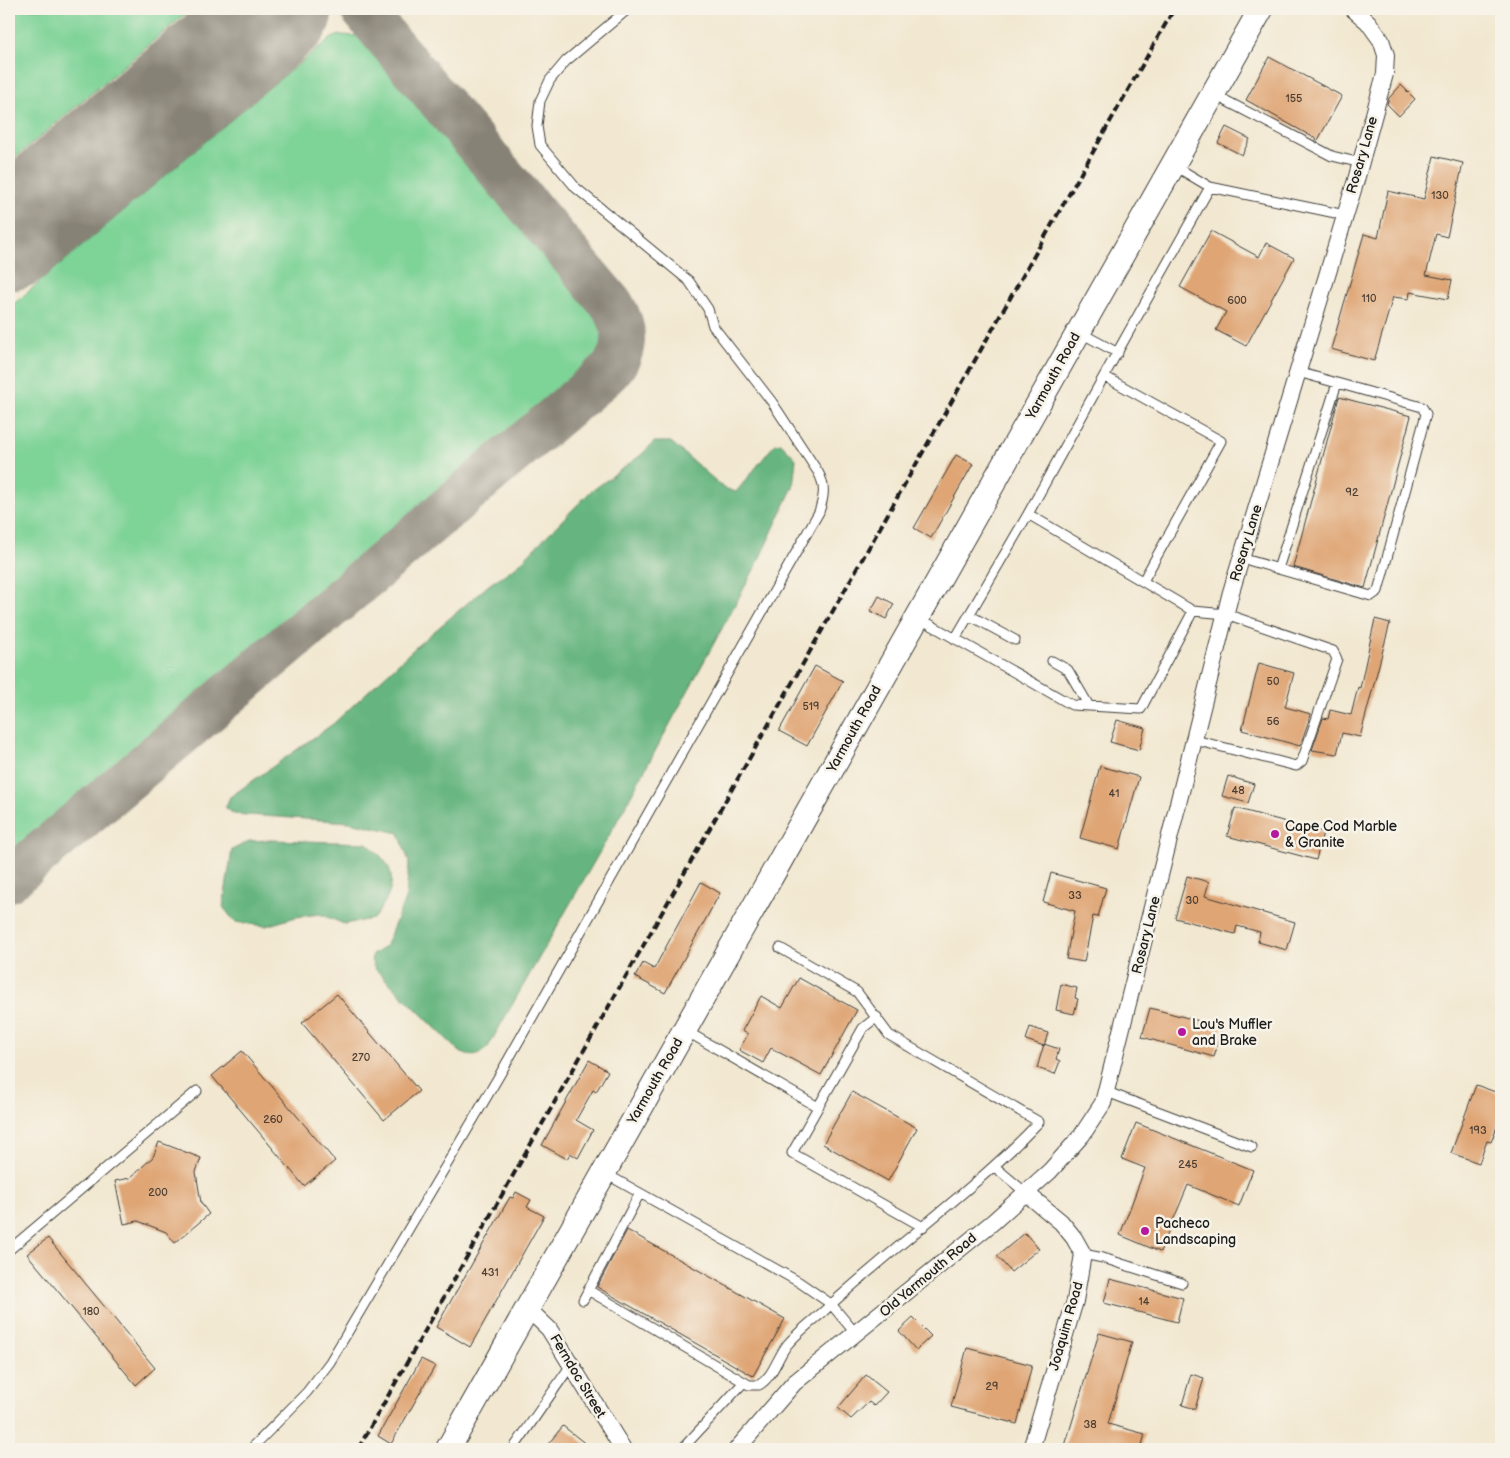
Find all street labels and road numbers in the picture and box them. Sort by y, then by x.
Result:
street label: Rosary Lane [1343,114,1381,196]
street label: Yarmouth Road [1022,330,1084,423]
street label: Rosary Lane [1226,503,1266,583]
street label: Yarmouth Road [823,683,885,776]
street label: Rosary Lane [1128,894,1164,976]
street label: Yarmouth Road [623,1035,687,1128]
street label: Old Yarmouth Road [876,1229,980,1321]
street label: Joaquim Road [1045,1280,1087,1372]
street label: Ferndoc Street [546,1331,610,1421]

